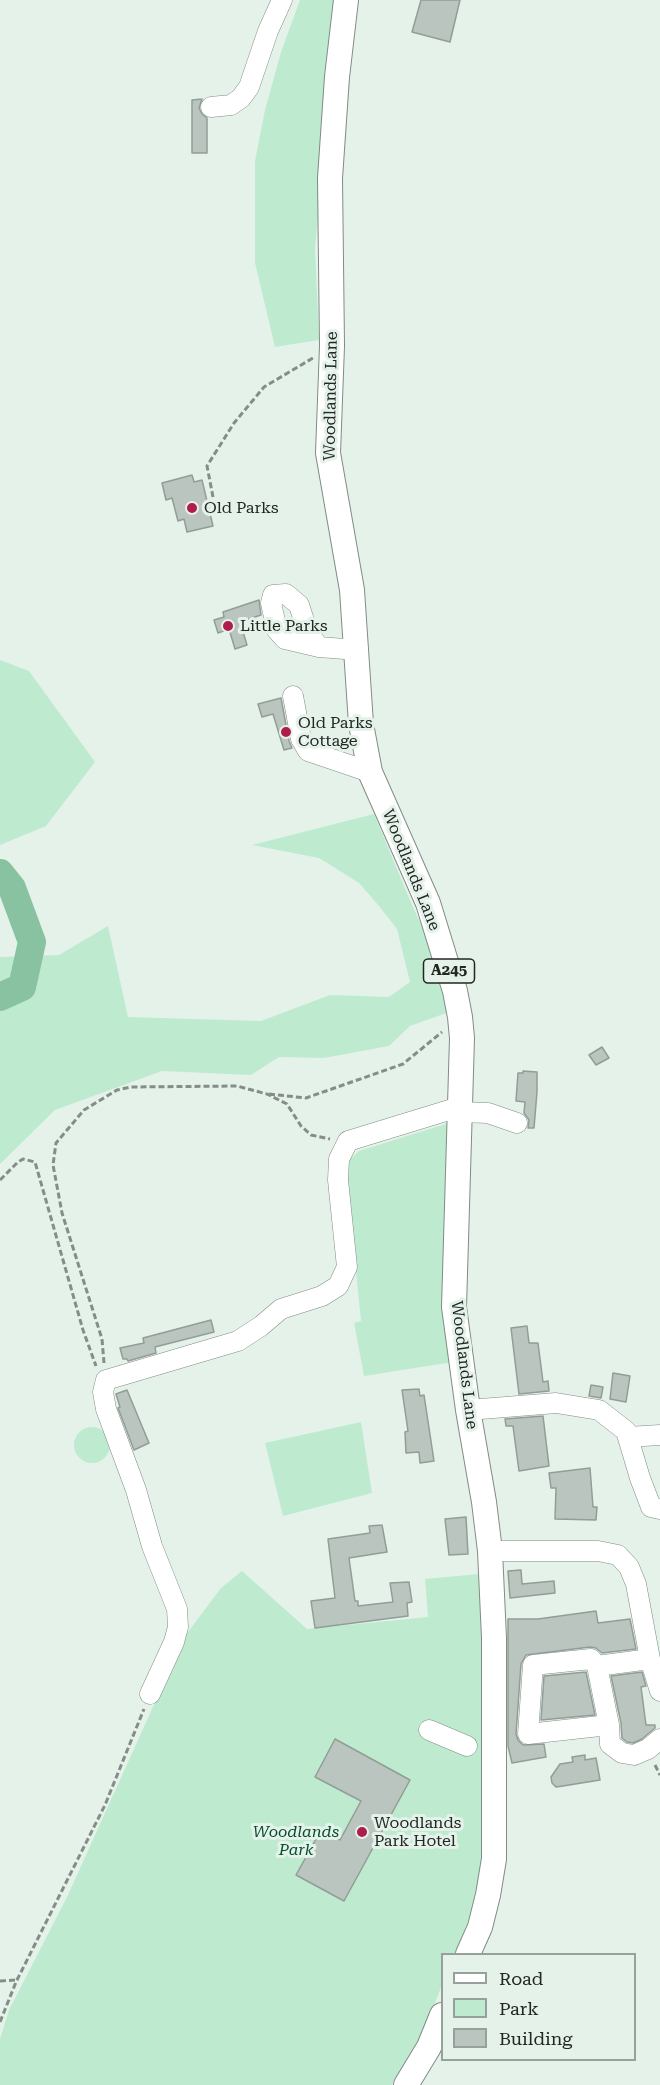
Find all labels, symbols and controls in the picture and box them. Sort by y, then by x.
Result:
street label: Woodlands Lane [320,331,342,461]
place label: Old Parks [204,498,279,518]
marker: Old Parks [185,501,199,515]
place label: Little Parks [240,616,328,636]
marker: Little Parks [221,619,235,633]
place label: Old Parks Cottage [298,713,373,751]
marker: Old Parks Cottage [279,725,293,739]
street label: Woodlands Lane [378,807,444,933]
road number: A245 [424,959,474,983]
street label: Woodlands Lane [447,1300,481,1430]
place label: Woodlands Park Hotel [374,1813,461,1851]
park label: Woodlands Park [253,1822,339,1860]
marker: Woodlands Park Hotel [355,1825,369,1839]
legend [441,1953,636,2061]
text: Road [499,1968,543,1989]
text: Park [499,1998,539,2019]
text: Building [499,2028,573,2049]

